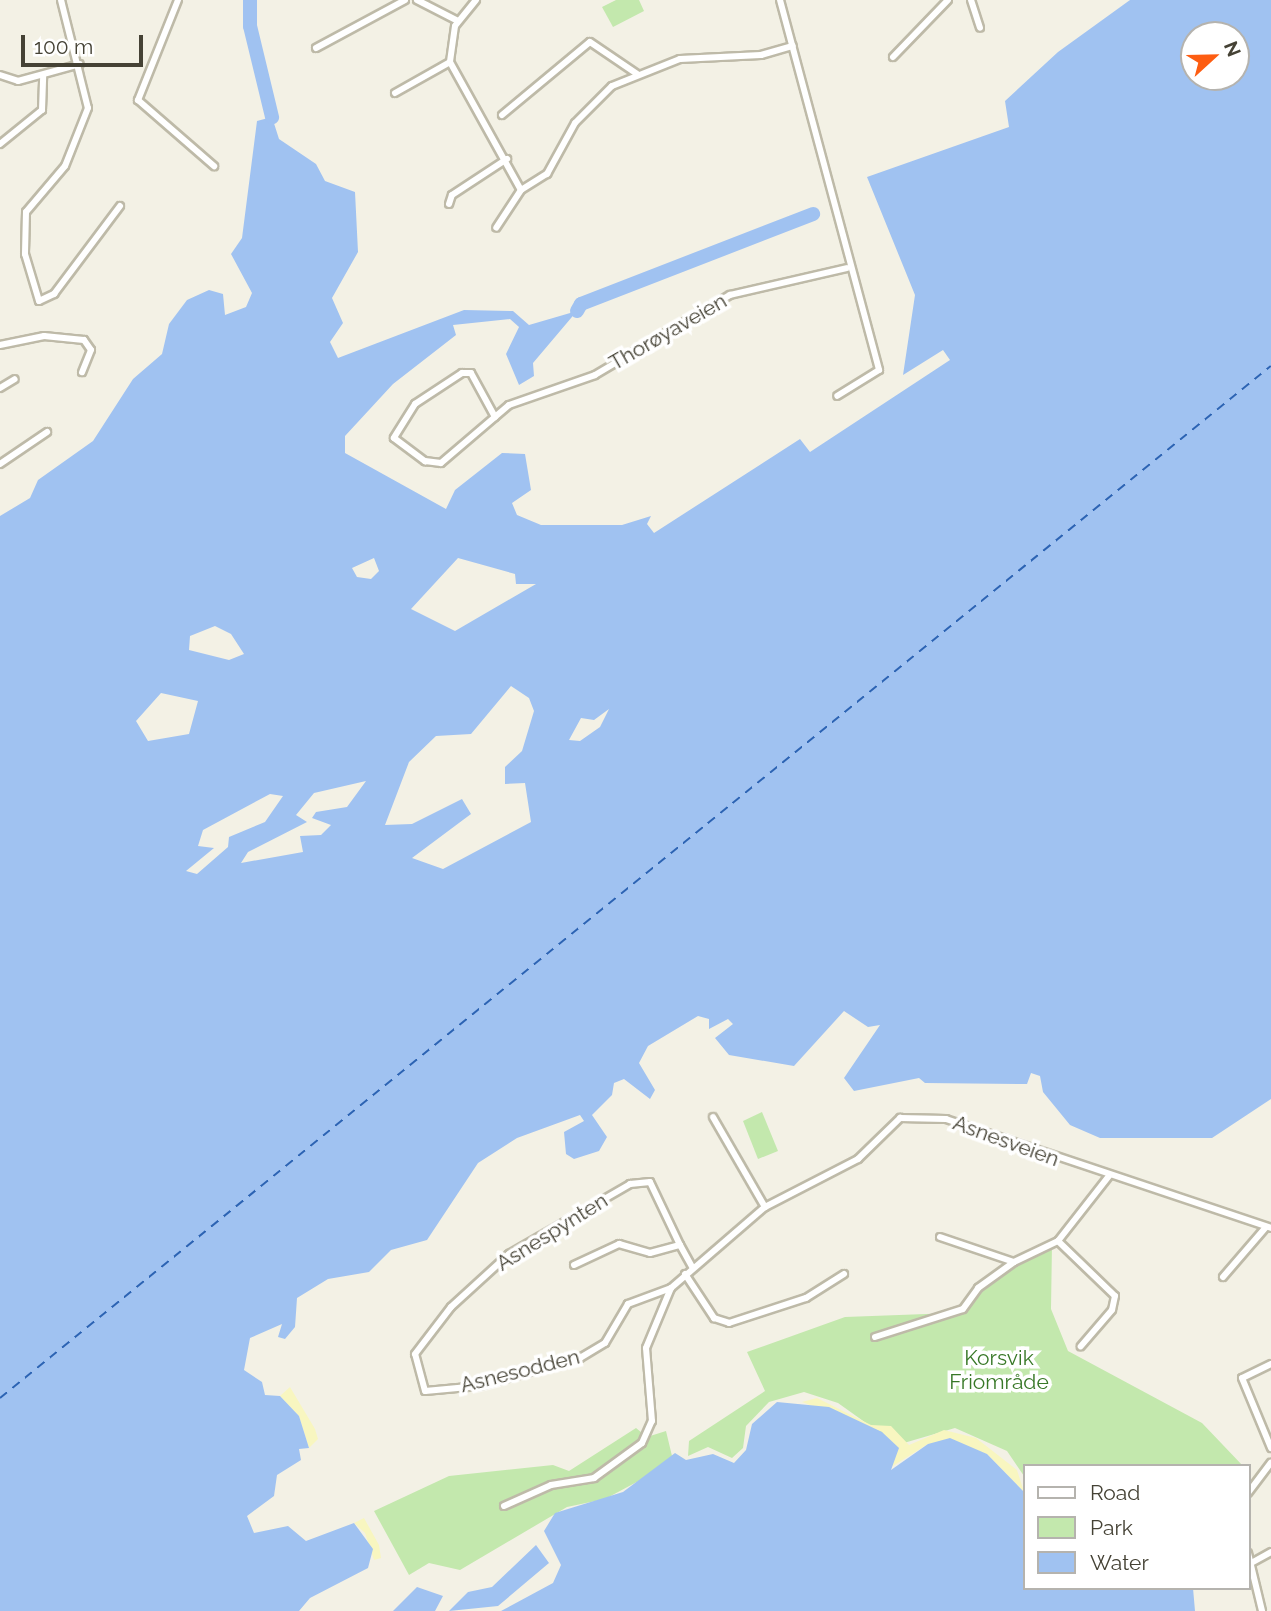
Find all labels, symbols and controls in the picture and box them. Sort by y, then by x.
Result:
scale bar [24,21,147,65]
north arrow [1180,21,1250,91]
text: 100 m [34,34,93,59]
text: N [1220,38,1246,60]
street label: Thorøyaveien [605,288,731,376]
street label: Asnesveien [950,1110,1062,1172]
street label: Asnespynten [492,1188,612,1276]
street label: Asnesodden [458,1344,582,1398]
park label: Korsvik Friområde [949,1345,1049,1395]
legend [1023,1464,1250,1590]
text: Road [1090,1480,1140,1505]
text: Park [1090,1515,1133,1540]
text: Water [1090,1550,1149,1575]

